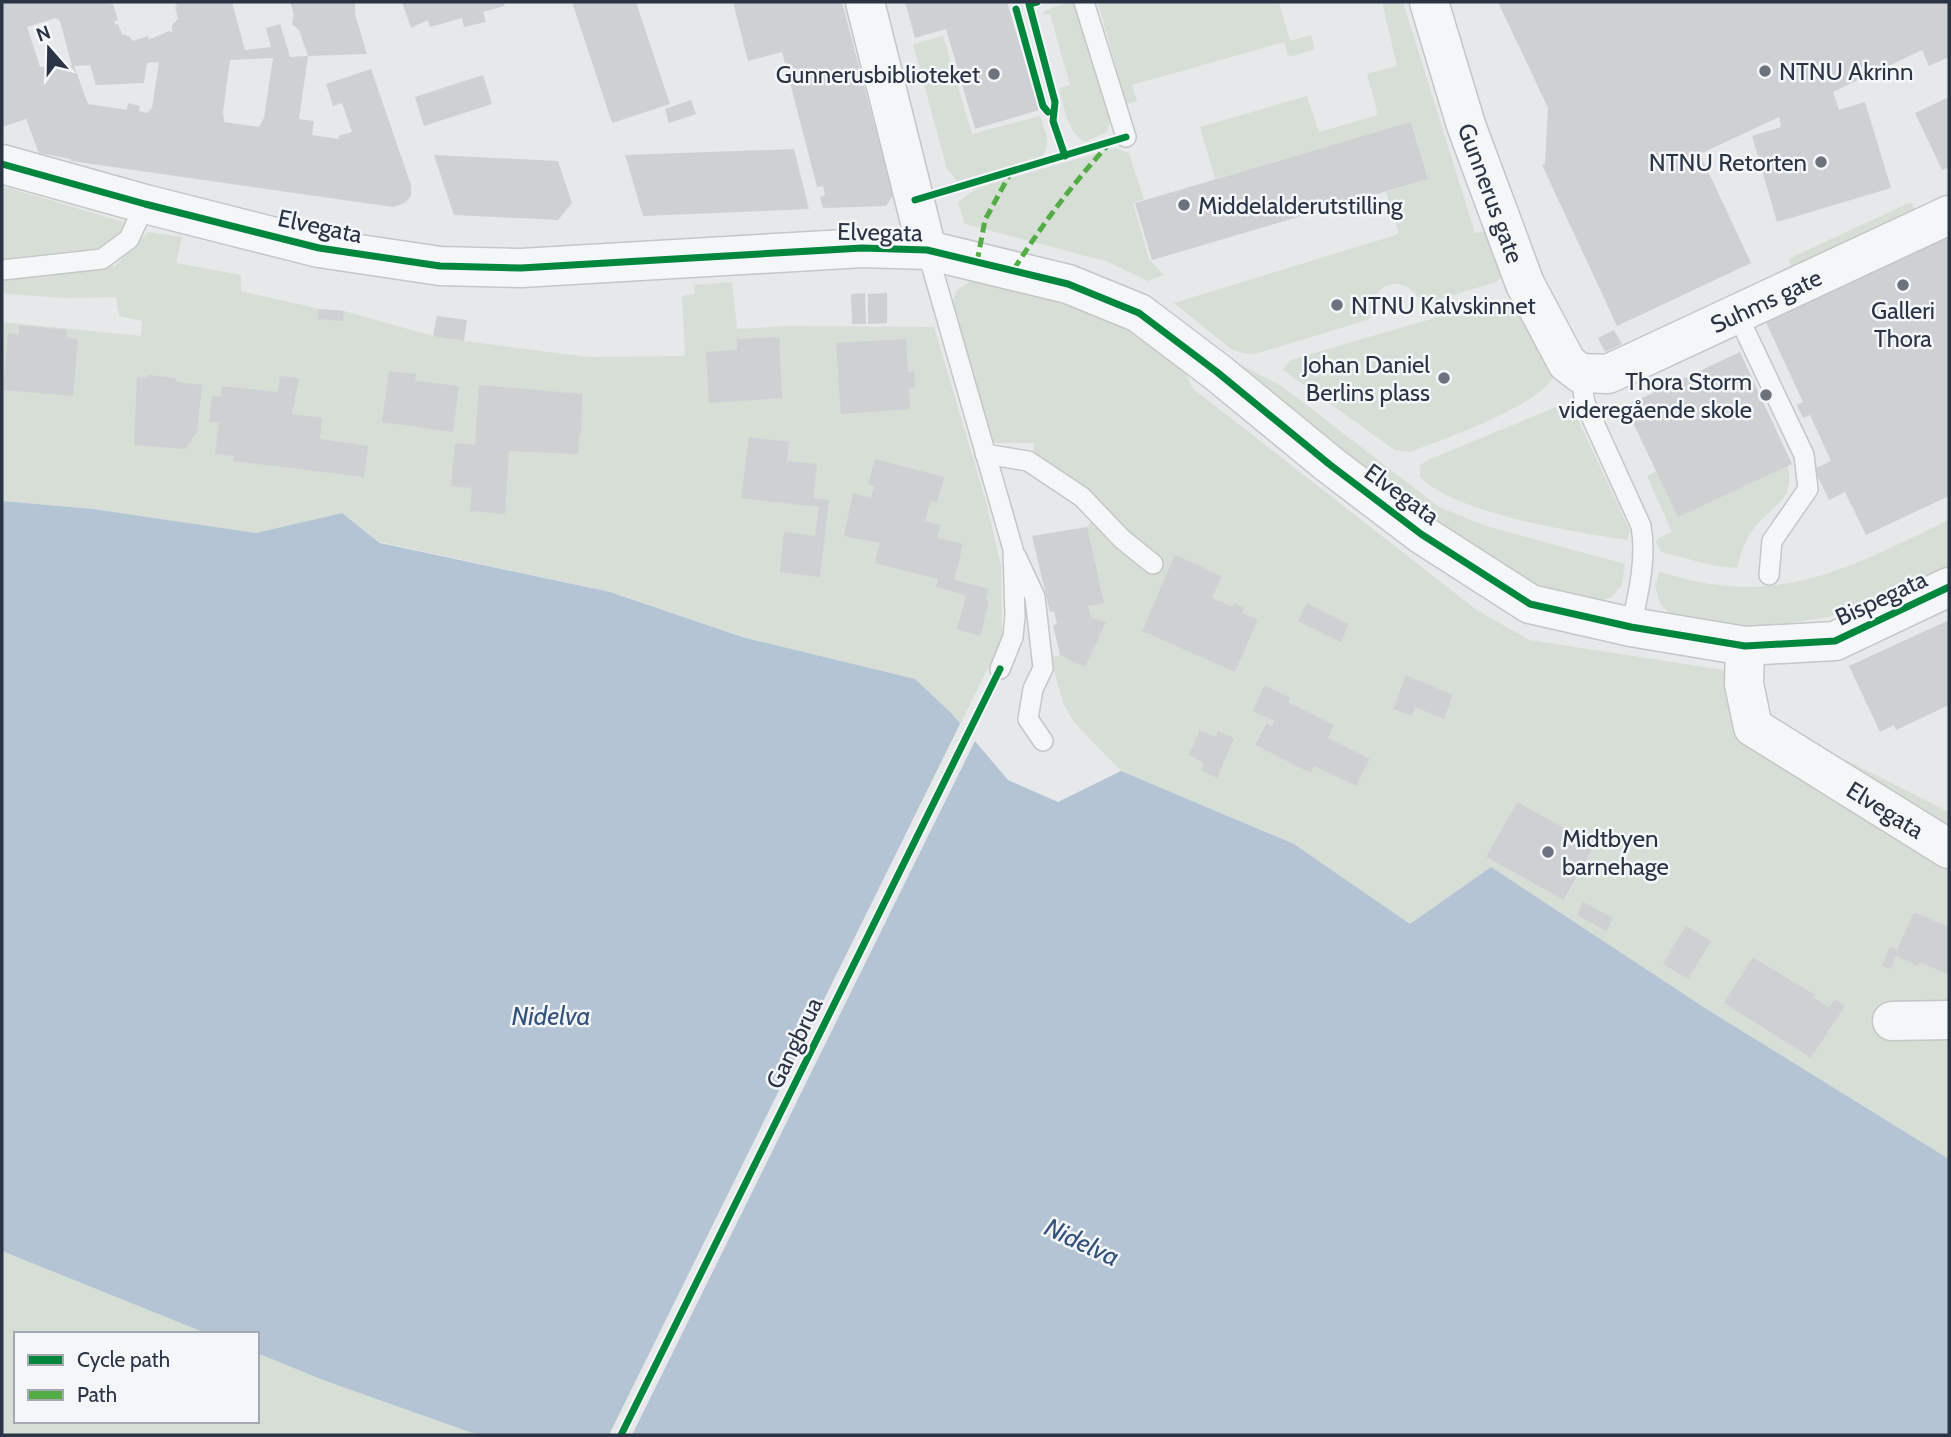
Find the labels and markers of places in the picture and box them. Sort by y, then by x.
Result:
place label: NTNU Akrinn [1779,57,1913,86]
place label: Gunnerusbiblioteket [776,60,980,89]
marker: NTNU Akrinn [1757,63,1773,79]
marker: Gunnerusbiblioteket [986,66,1002,82]
place label: NTNU Retorten [1649,148,1807,177]
marker: NTNU Retorten [1813,154,1829,170]
place label: Middelalderutstilling [1198,191,1404,220]
marker: Middelalderutstilling [1176,197,1192,213]
marker: Galleri Thora [1895,277,1911,293]
place label: NTNU Kalvskinnet [1351,291,1536,320]
place label: Galleri Thora [1871,296,1935,353]
marker: NTNU Kalvskinnet [1329,297,1345,313]
place label: Johan Daniel Berlins plass [1301,350,1430,407]
place label: Thora Storm videregående skole [1559,367,1752,424]
marker: Johan Daniel Berlins plass [1436,370,1452,386]
marker: Thora Storm videregående skole [1758,387,1774,403]
place label: Midtbyen barnehage [1562,824,1669,881]
marker: Midtbyen barnehage [1540,844,1556,860]

